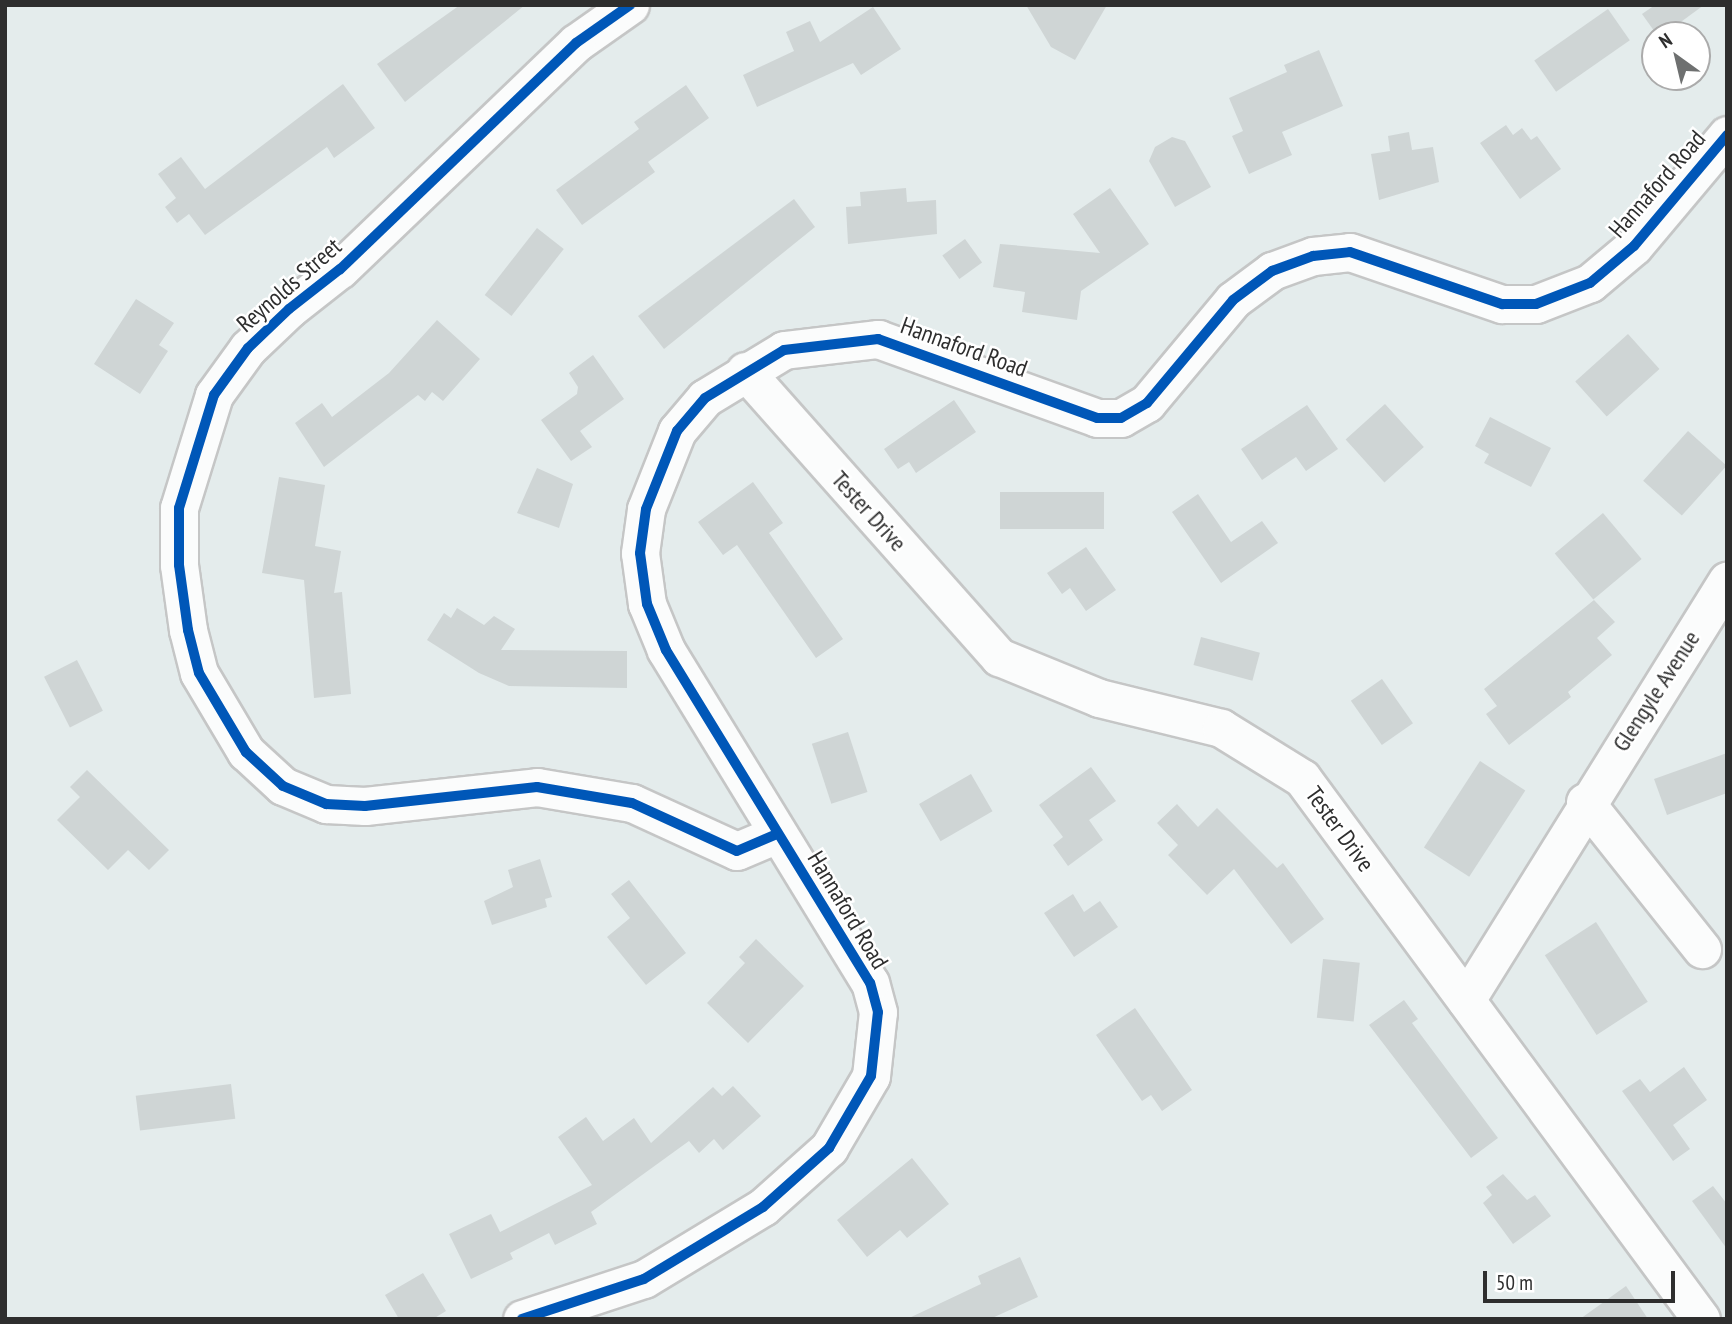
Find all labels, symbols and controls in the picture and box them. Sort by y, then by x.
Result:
north arrow [1641,21,1711,91]
text: N [1654,27,1676,53]
street label: Hannaford Road [1603,125,1711,243]
street label: Reynolds Street [231,232,347,338]
street label: Hannaford Road [897,311,1031,383]
street label: Tester Drive [826,465,912,557]
street label: Glengyle Avenue [1606,625,1706,757]
street label: Tester Drive [1300,781,1380,877]
street label: Hannaford Road [802,846,894,974]
scale bar [1487,1258,1680,1302]
text: 50 m [1496,1269,1533,1296]

